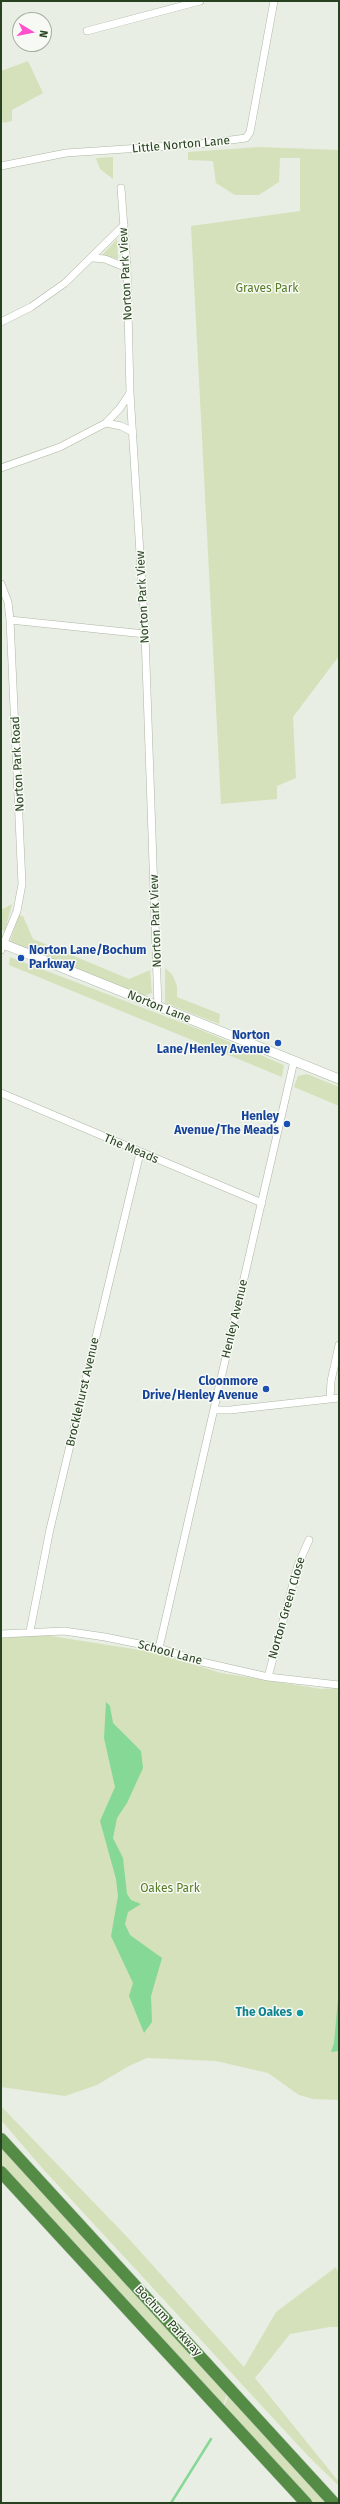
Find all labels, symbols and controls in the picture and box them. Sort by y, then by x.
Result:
north arrow [12,12,52,52]
text: N [36,29,50,39]
street label: Little Norton Lane [131,134,231,156]
street label: Norton Park View [116,227,136,321]
park label: Graves Park [236,282,298,296]
street label: Norton Park View [133,550,153,644]
street label: Norton Park Road [8,716,28,812]
street label: Norton Park View [147,874,165,968]
place label: Norton Lane/Bochum Parkway [29,944,146,972]
marker: Norton Lane/Bochum Parkway [16,953,26,963]
street label: Norton Lane [125,988,193,1026]
place label: Norton Lane/Henley Avenue [157,1029,270,1057]
marker: Norton Lane/Henley Avenue [273,1038,283,1048]
place label: Henley Avenue/The Meads [174,1110,279,1138]
marker: Henley Avenue/The Meads [282,1119,292,1129]
street label: The Meads [101,1131,161,1167]
street label: Henley Avenue [219,1278,251,1360]
street label: Brocklehurst Avenue [63,1336,103,1448]
place label: Cloonmore Drive/Henley Avenue [142,1375,258,1403]
marker: Cloonmore Drive/Henley Avenue [261,1384,271,1394]
street label: Norton Green Close [266,1555,308,1661]
street label: School Lane [136,1638,204,1668]
park label: Oakes Park [140,1882,200,1896]
place label: The Oakes [235,2006,292,2020]
marker: The Oakes [295,2008,305,2018]
street label: Bochum Parkway [131,2283,205,2359]

